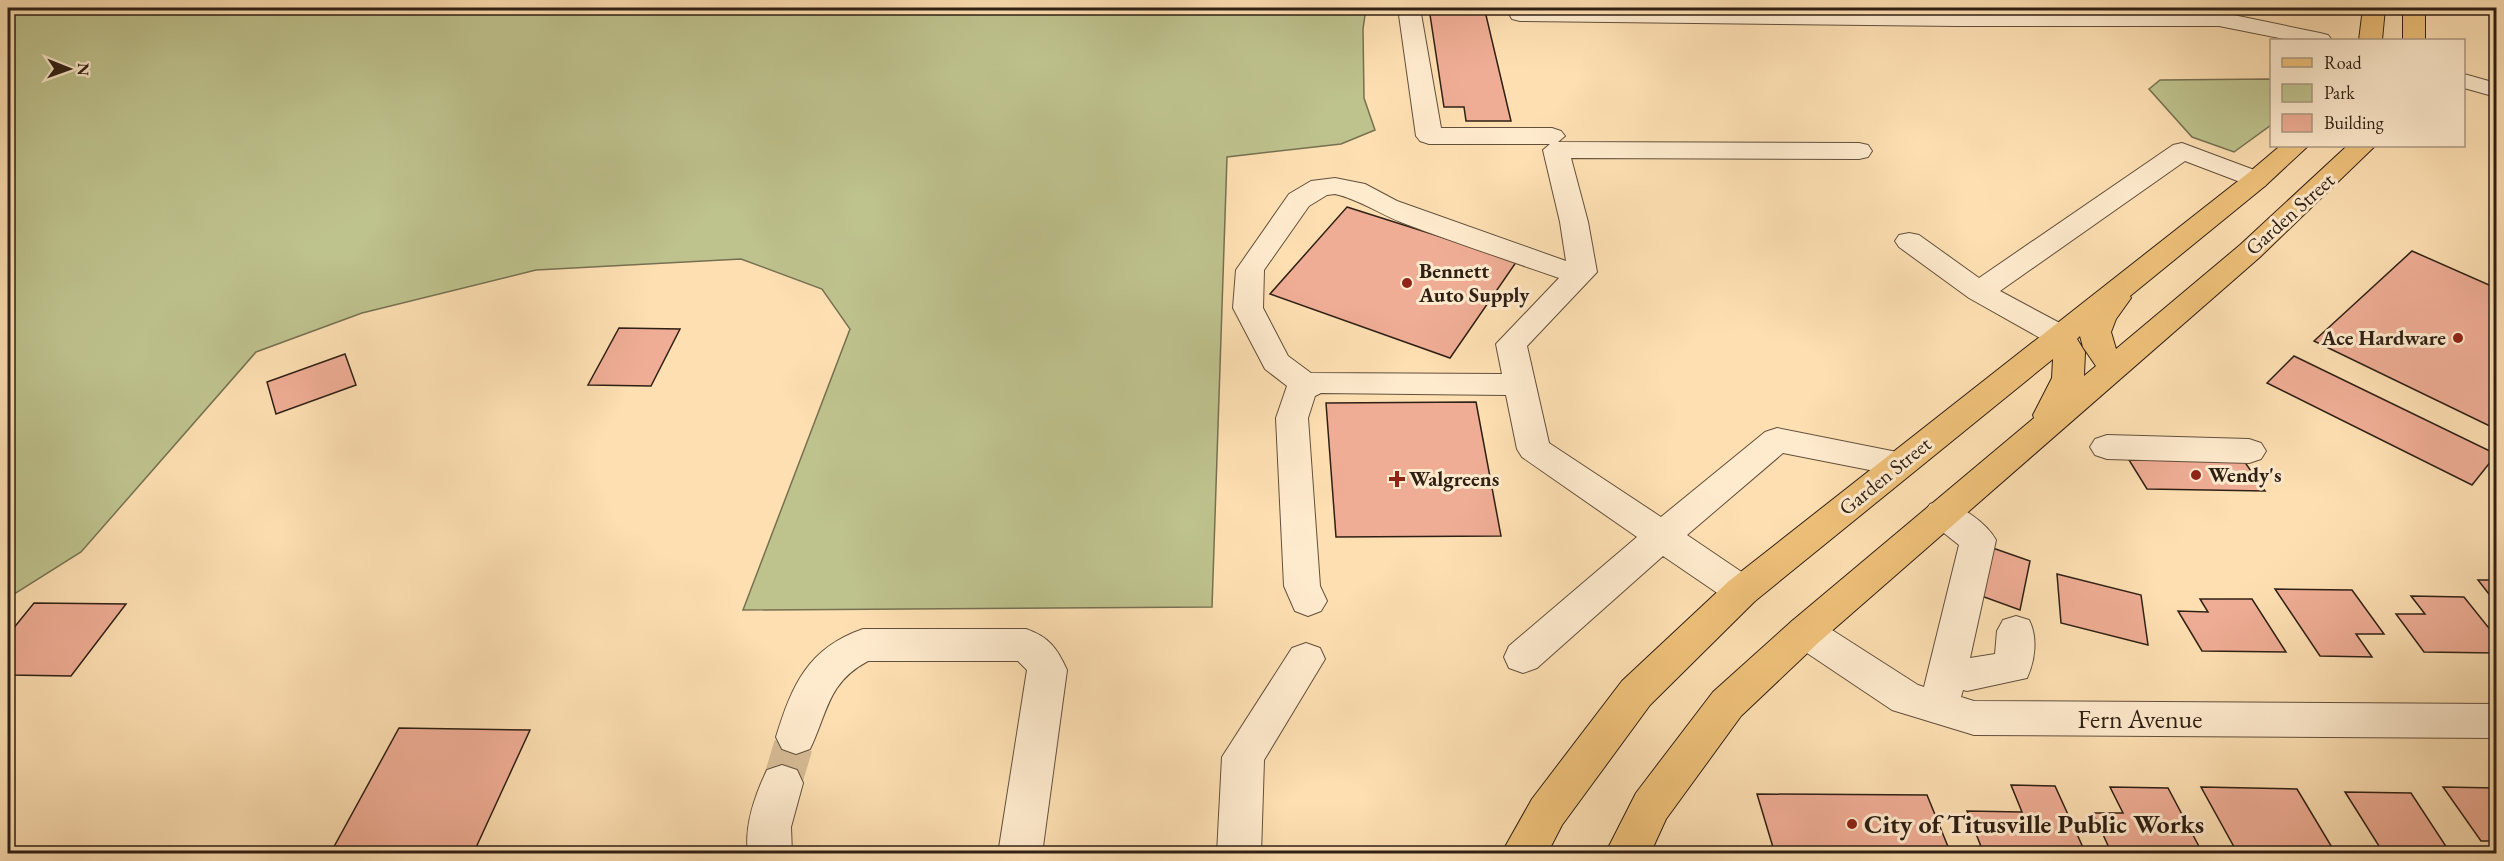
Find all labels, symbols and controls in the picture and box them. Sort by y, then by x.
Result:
north arrow [39,39,99,99]
legend [2270,39,2465,147]
text: Road [2324,51,2363,74]
text: N [73,63,94,76]
text: Park [2324,81,2355,104]
text: Building [2324,111,2384,134]
street label: Garden Street [2239,166,2340,261]
place label: Bennett Auto Supply [1418,257,1530,308]
marker: Bennett Auto Supply [1400,276,1414,290]
place label: Ace Hardware [2321,324,2446,351]
marker: Ace Hardware [2451,331,2465,345]
street label: Garden Street [1833,430,1937,521]
place label: Wendy's [2208,461,2282,488]
place label: Walgreens [1409,465,1499,492]
marker: Wendy's [2189,468,2203,482]
marker: Walgreens [1390,472,1404,486]
street label: Fern Avenue [2078,702,2202,736]
place label: City of Titusville Public Works [1864,807,2204,841]
marker: City of Titusville Public Works [1845,817,1859,831]

